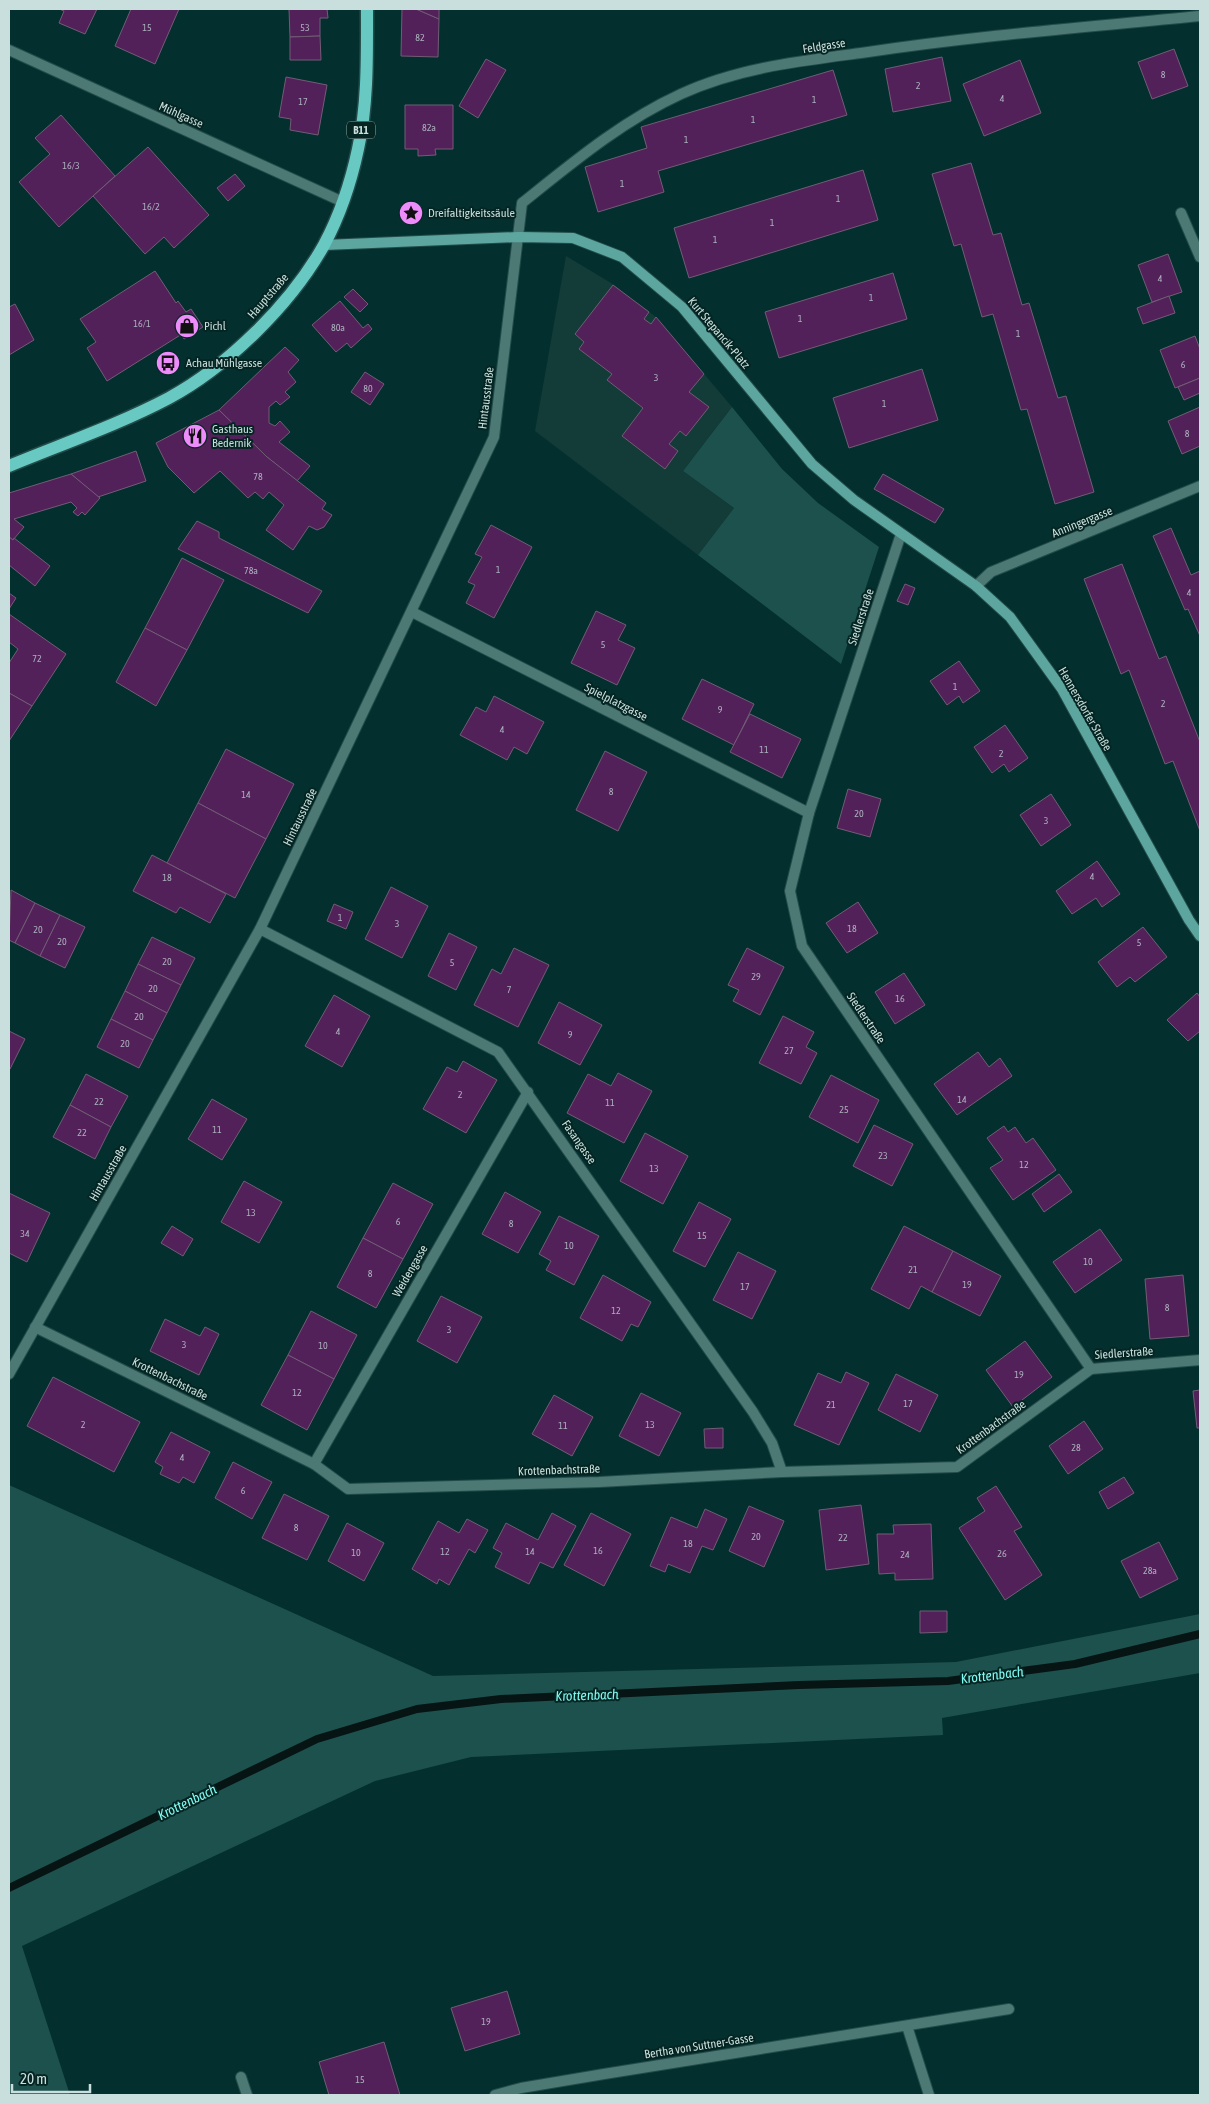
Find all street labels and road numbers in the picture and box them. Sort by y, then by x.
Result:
street label: Feldgasse [802,36,846,56]
street label: Mühlgasse [157,99,205,131]
road number: B11 [347,122,375,138]
street label: Hauptstraße [245,271,291,321]
street label: Kurt Stepancik-Platz [685,294,753,372]
street label: Hintausstraße [475,366,497,430]
street label: Anningergasse [1050,504,1114,540]
street label: Siedlerstraße [845,587,877,647]
street label: Hennersdorfer Straße [1055,665,1115,753]
street label: Spielplatzgasse [582,680,650,724]
street label: Hintausstraße [280,786,320,848]
street label: Siedlerstraße [844,990,888,1046]
street label: Fasangasse [559,1117,599,1167]
street label: Hintausstraße [86,1143,130,1203]
street label: Weidengasse [389,1242,431,1300]
street label: Siedlerstraße [1094,1344,1154,1362]
street label: Krottenbachstraße [130,1355,210,1403]
street label: Krottenbachstraße [954,1397,1028,1457]
street label: Krottenbachstraße [518,1462,600,1478]
street label: Bertha von Suttner-Gasse [643,2030,755,2062]

